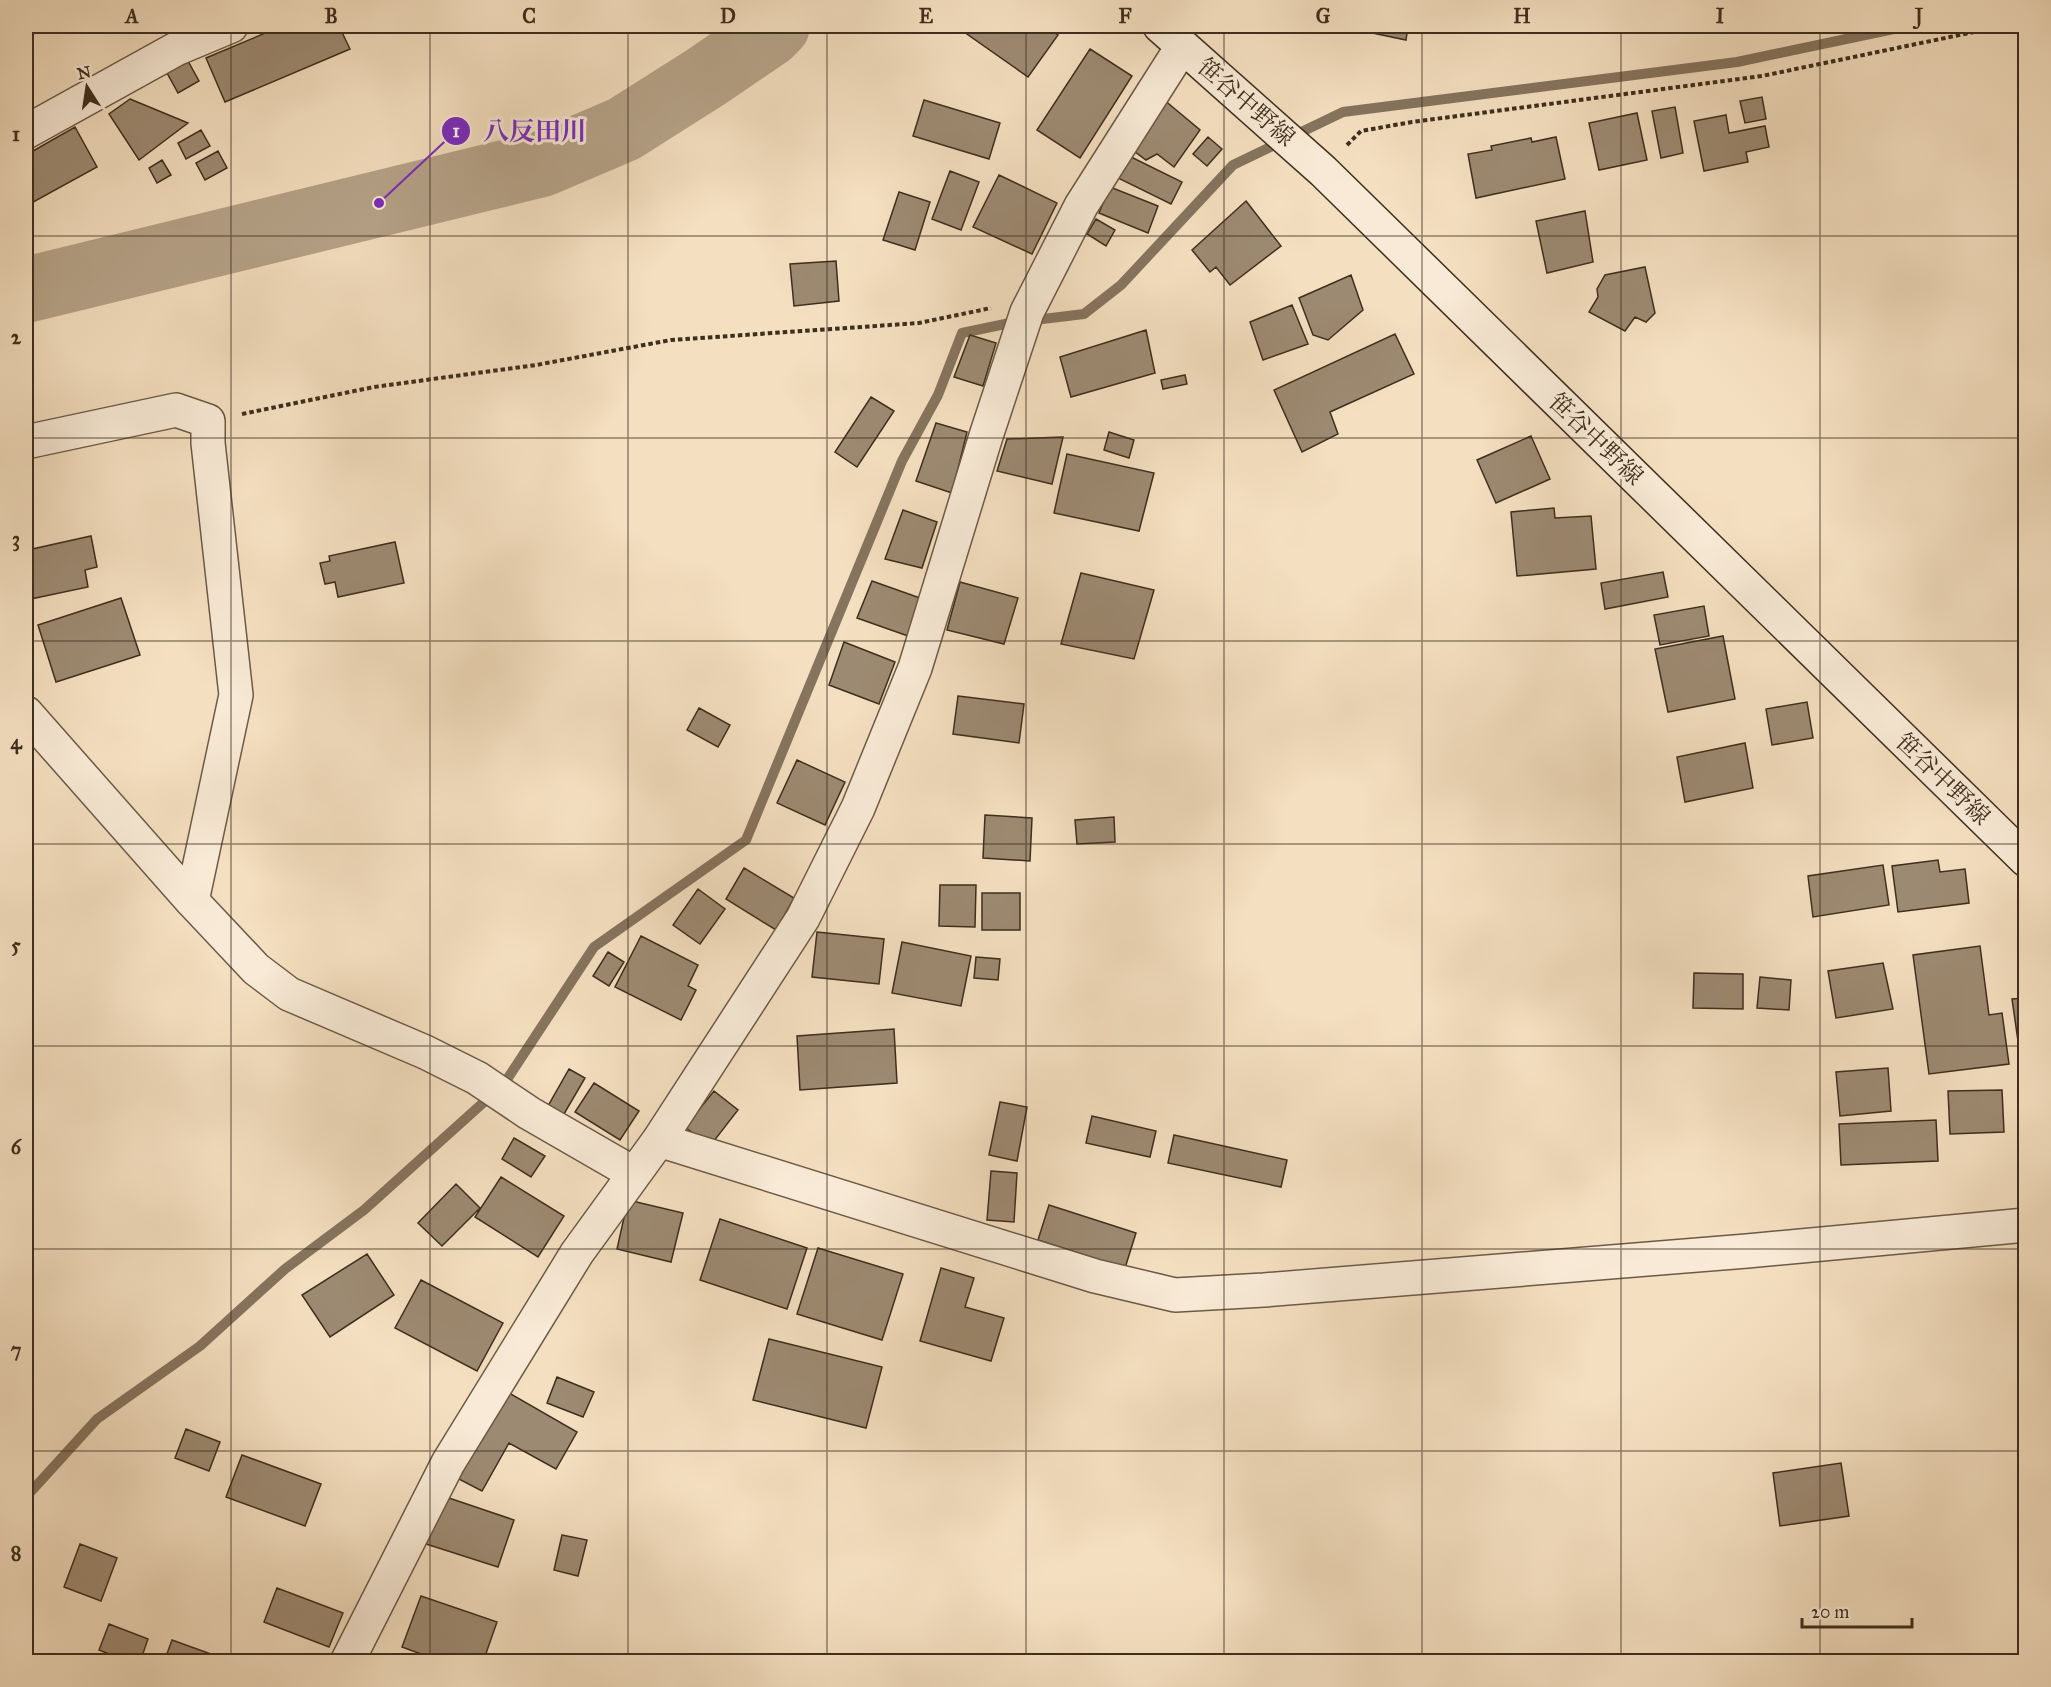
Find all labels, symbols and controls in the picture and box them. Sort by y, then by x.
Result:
text: A [123,4,139,28]
text: B [324,4,338,28]
text: C [522,4,536,28]
text: D [720,4,736,28]
text: E [919,4,934,28]
text: F [1118,4,1132,28]
text: G [1316,4,1331,28]
text: H [1513,4,1531,28]
text: I [1716,4,1725,28]
text: J [1912,4,1924,30]
street label: 笹谷中野線 [1191,51,1301,153]
north arrow [57,57,117,117]
text: N [75,62,93,84]
callout: 八反田川 [441,109,599,153]
text: 八反田川 [483,115,587,147]
text: 1 [452,120,460,142]
text: 1 [12,122,20,146]
text: 2 [11,325,22,349]
street label: 笹谷中野線 [1542,387,1650,491]
text: 3 [12,527,20,552]
street label: 笹谷中野線 [1889,727,1997,831]
text: 4 [10,730,22,755]
text: 5 [11,933,21,957]
text: 6 [11,1135,23,1159]
text: 7 [11,1338,22,1362]
text: 8 [11,1541,21,1565]
scale bar [1802,1591,1912,1629]
text: 20 m [1811,1601,1849,1623]

